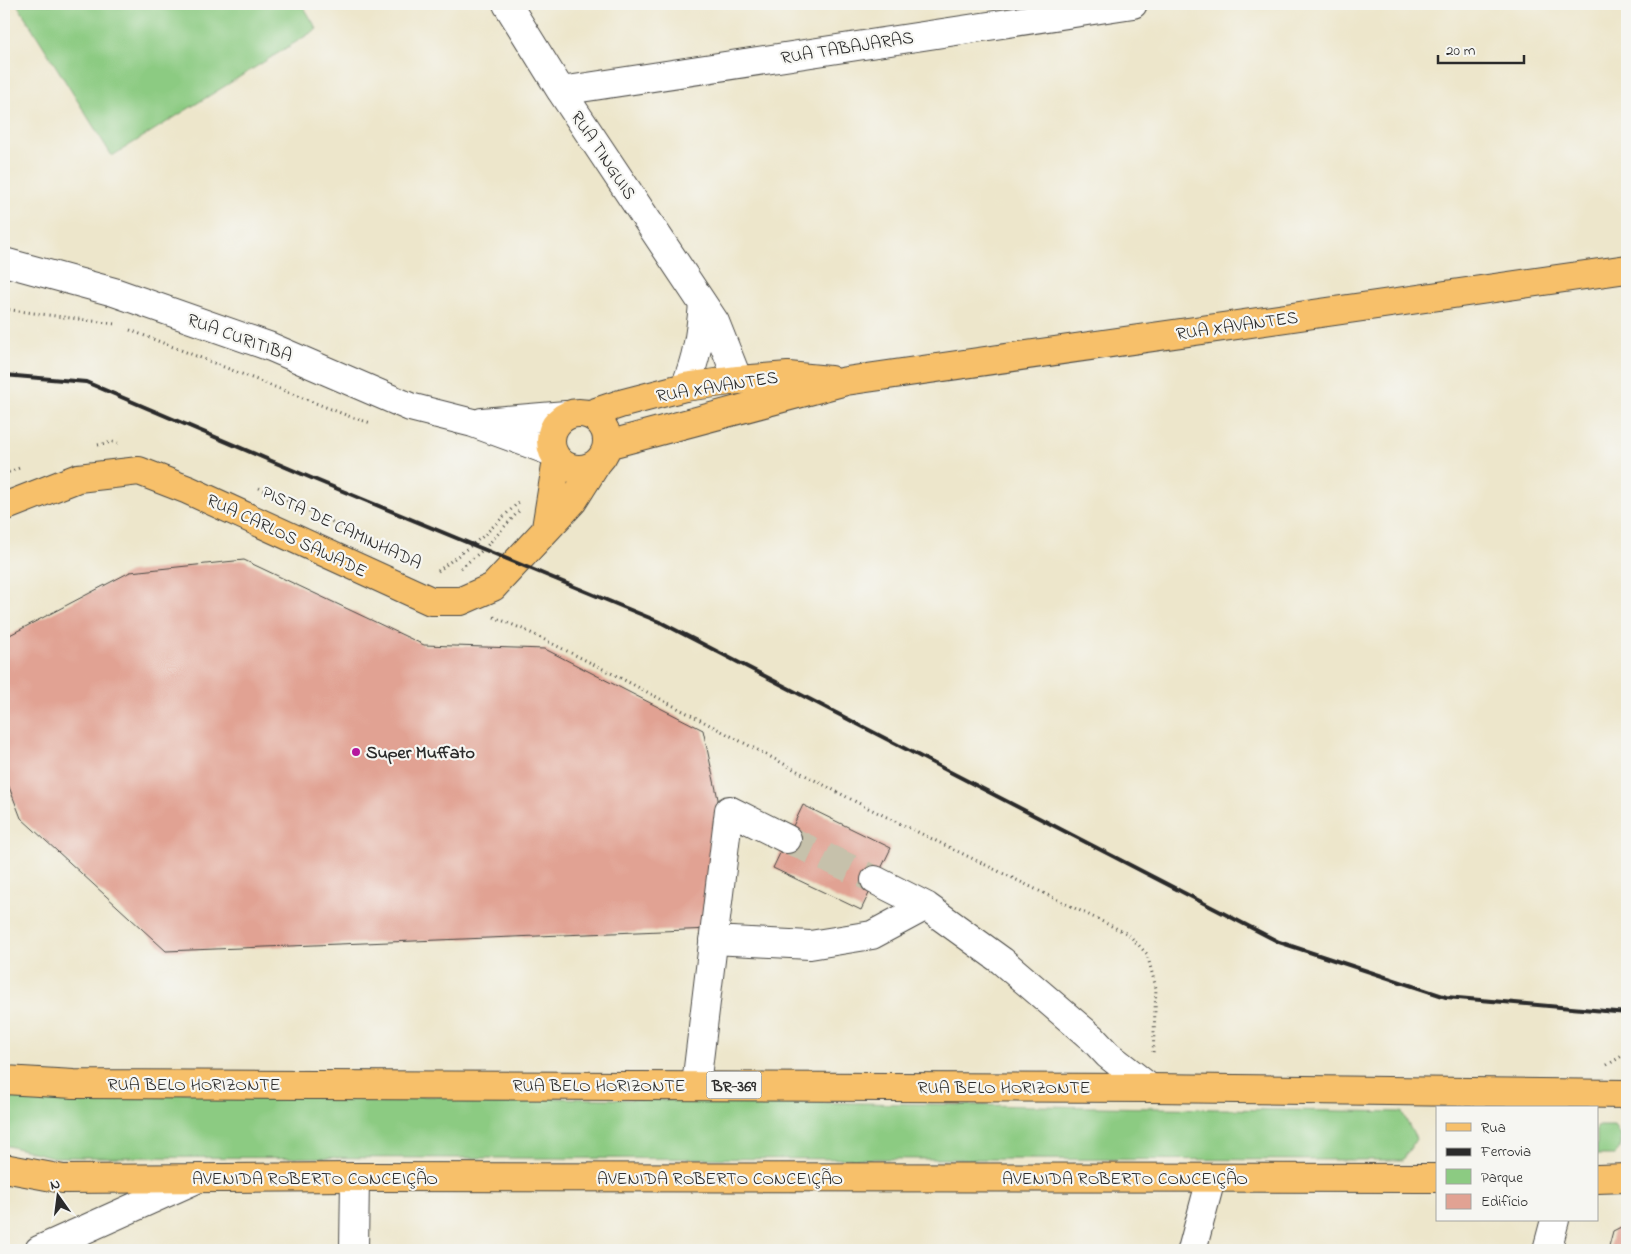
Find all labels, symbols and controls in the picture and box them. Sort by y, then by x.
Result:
street label: RUA TABAJARAS [779,26,916,72]
scale bar [1438,32,1525,64]
text: 20 m [1446,40,1476,62]
street label: RUA TINGUIS [563,107,642,206]
street label: RUA XAVANTES [1175,306,1300,348]
street label: RUA CURITIBA [183,308,295,370]
street label: RUA XAVANTES [655,366,780,410]
street label: PISTA DE CAMINHADA [257,480,425,577]
street label: RUA CARLOS SAWADE [202,488,371,585]
place label: Super Muffato [366,741,475,767]
marker: Super Muffato [350,746,362,758]
road number: BR-369 [706,1072,762,1098]
street label: RUA BELO HORIZONTE [107,1073,281,1099]
street label: RUA BELO HORIZONTE [512,1074,686,1100]
street label: RUA BELO HORIZONTE [917,1076,1091,1102]
legend [1436,1106,1598,1222]
text: Rua [1481,1117,1506,1139]
text: Ferrovia [1480,1141,1531,1163]
street label: AVENIDA ROBERTO CONCEIÇÃO [192,1167,438,1193]
street label: AVENIDA ROBERTO CONCEIÇÃO [597,1167,843,1193]
street label: AVENIDA ROBERTO CONCEIÇÃO [1002,1167,1248,1193]
text: Parque [1481,1167,1523,1189]
north arrow [32,1172,82,1222]
text: N [48,1174,62,1196]
text: Edifício [1481,1191,1528,1213]

